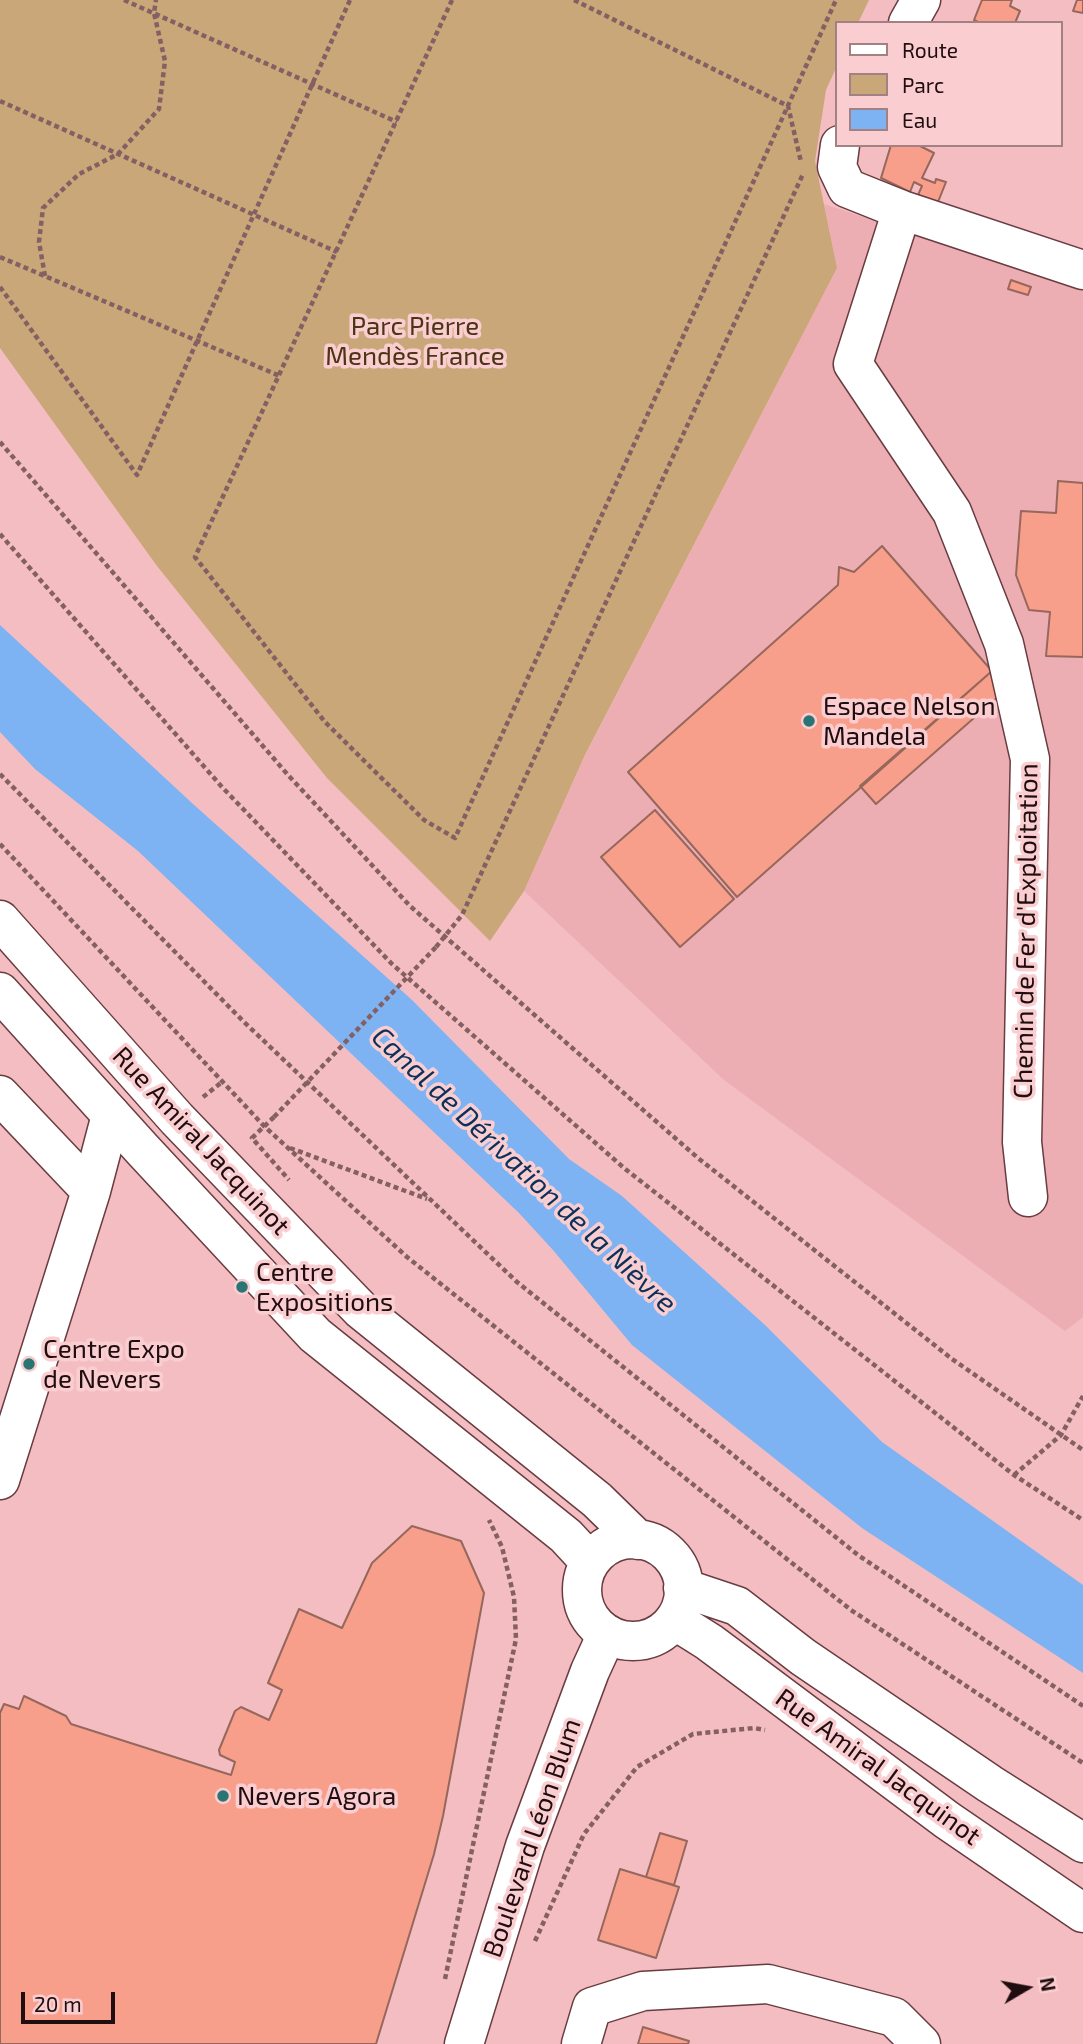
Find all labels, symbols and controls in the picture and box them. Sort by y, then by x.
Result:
legend [834,21,1062,147]
text: Route [902,37,958,62]
text: Parc [902,72,944,97]
text: Eau [902,107,937,132]
park label: Parc Pierre Mendès France [325,310,505,372]
place label: Espace Nelson Mandela [823,690,995,752]
marker: Espace Nelson Mandela [801,713,817,729]
street label: Chemin de Fer d'Exploitation [1007,763,1045,1099]
water label: Canal de Dérivation de la Nièvre [365,1020,683,1320]
street label: Rue Amiral Jacquinot [106,1040,296,1242]
place label: Centre Expositions [256,1256,393,1318]
marker: Centre Expositions [234,1279,250,1295]
place label: Centre Expo de Nevers [43,1333,185,1394]
marker: Centre Expo de Nevers [21,1356,37,1372]
street label: Rue Amiral Jacquinot [769,1682,987,1852]
street label: Boulevard Léon Blum [476,1715,588,1961]
place label: Nevers Agora [237,1780,396,1812]
marker: Nevers Agora [215,1788,231,1804]
north arrow [992,1953,1062,2023]
text: N [1036,1976,1061,1993]
scale bar [24,1978,119,2022]
text: 20 m [34,1991,82,2016]

